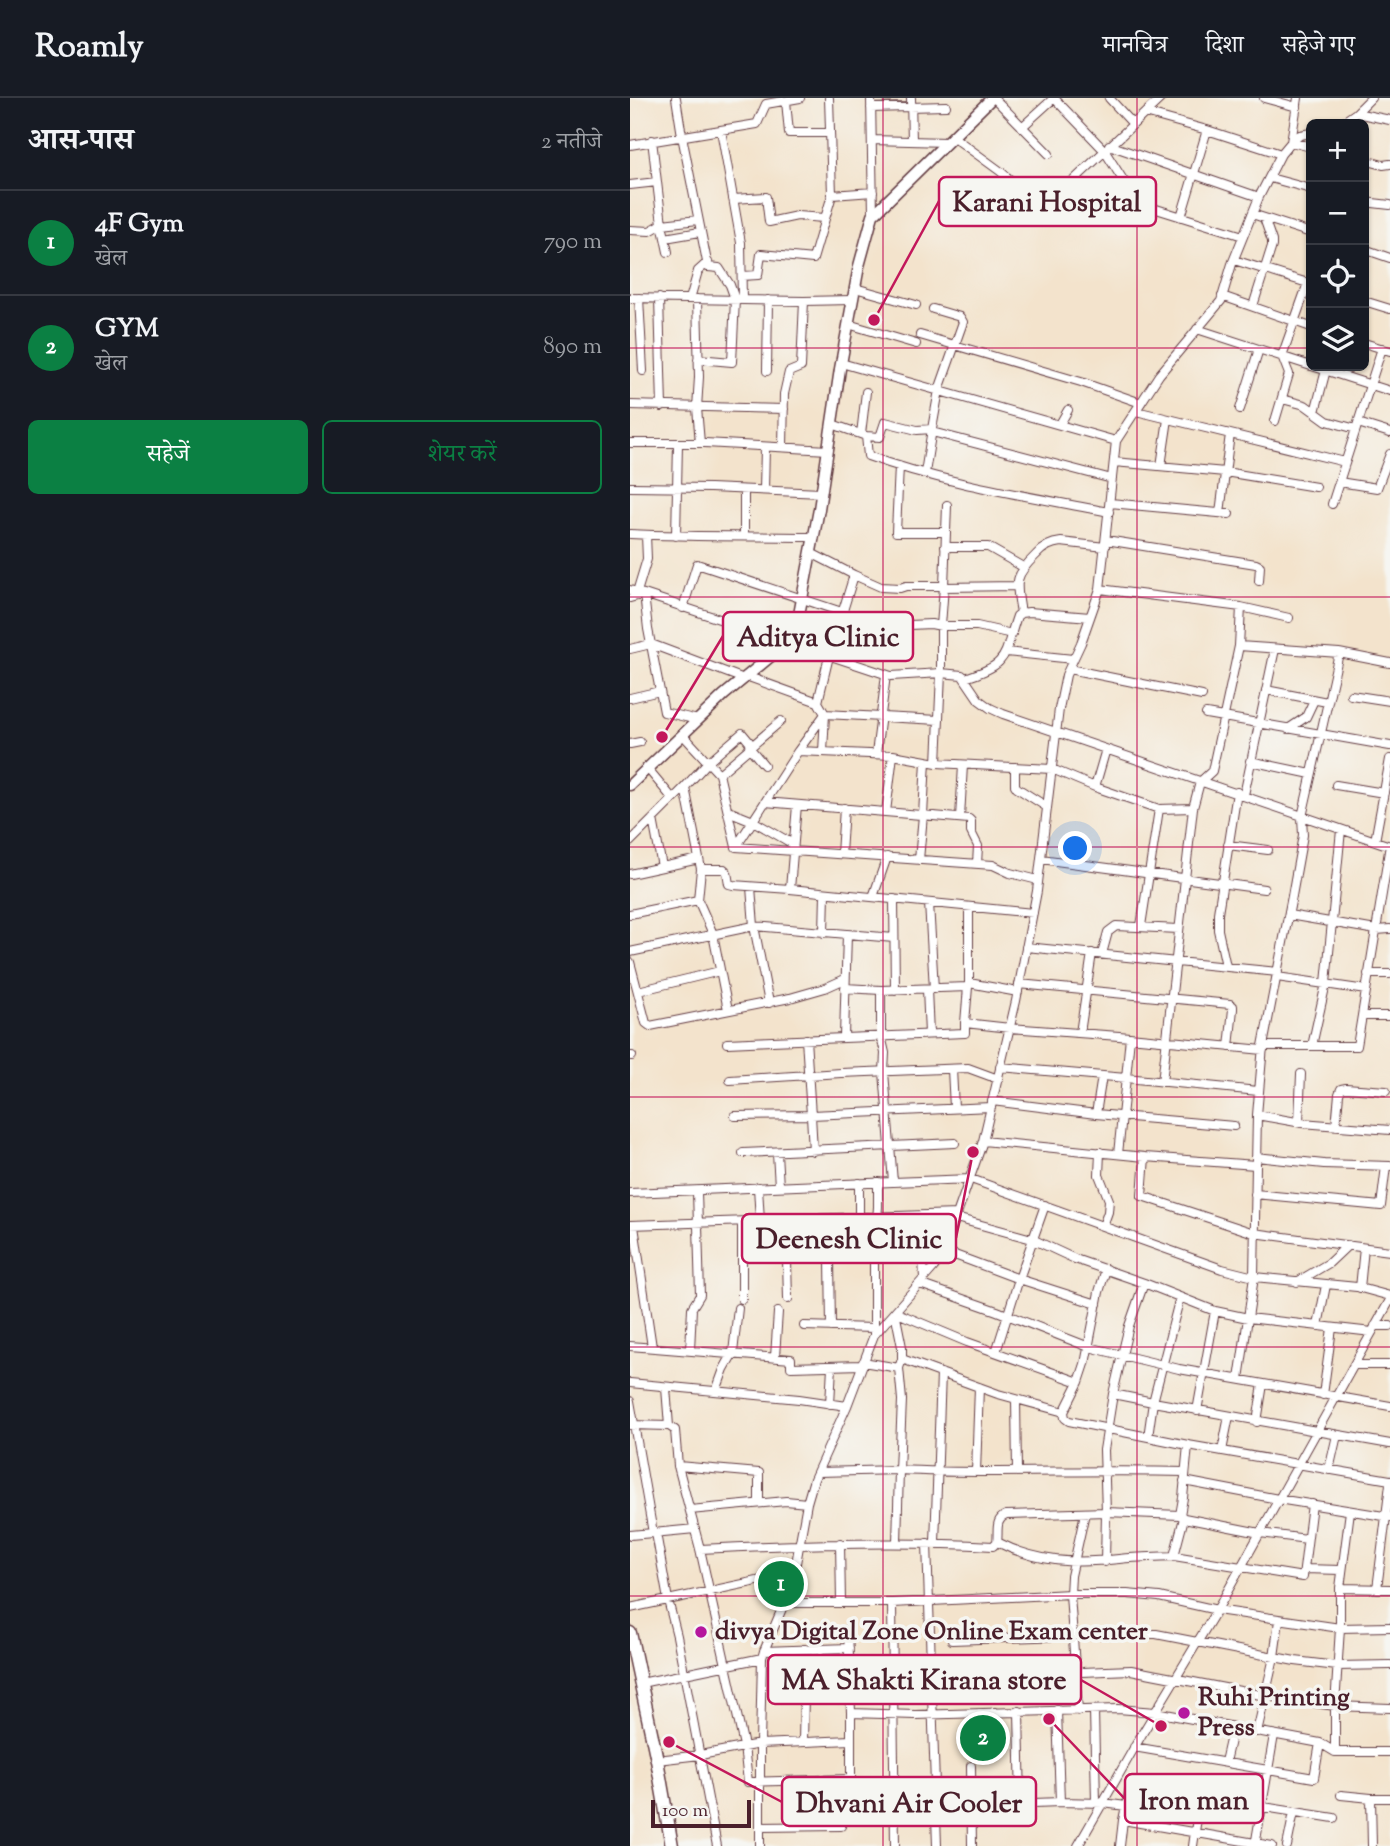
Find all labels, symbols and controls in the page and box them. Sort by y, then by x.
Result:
text: Roamly [35,24,144,72]
text: मानचित्र [1102,29,1167,63]
text: दिशा [1205,29,1244,63]
text: सहेजे गए [1282,29,1355,63]
map controls [1306,119,1369,371]
button: + [1306,119,1369,182]
text: आस-पास [28,120,134,163]
text: 2 नतीजे [541,126,602,159]
callout: Karani Hospital [939,177,1156,226]
button: − [1306,182,1369,245]
text: Karani Hospital [953,184,1142,224]
text: 4F Gym [95,206,184,243]
text: 1 [47,226,55,259]
text: 790 m [544,226,602,259]
text: खेल [95,243,127,276]
button: locate [1306,245,1369,308]
button: layers [1306,308,1369,371]
text: GYM [95,311,159,348]
text: 2 [46,331,56,364]
text: 890 m [543,331,602,364]
text: खेल [95,348,127,381]
button: सहेजें [28,420,308,494]
button: शेयर करें [322,420,602,494]
callout: Aditya Clinic [723,612,913,661]
text: Aditya Clinic [737,619,900,659]
your location [1058,831,1092,865]
callout: Deenesh Clinic [742,1214,956,1263]
text: Deenesh Clinic [756,1221,943,1261]
pin: 1 [758,1558,804,1610]
place label: divya Digital Zone Online Exam center [715,1614,1148,1651]
marker: divya Digital Zone Online Exam center [693,1624,709,1640]
callout: MA Shakti Kirana store [768,1655,1081,1704]
text: MA Shakti Kirana store [781,1662,1067,1702]
place label: Ruhi Printing Press [1198,1680,1350,1747]
marker: Ruhi Printing Press [1176,1705,1192,1721]
pin: 2 [960,1712,1006,1764]
callout: Iron man [1125,1774,1263,1823]
callout: Dhvani Air Cooler [782,1777,1036,1826]
text: Iron man [1139,1782,1250,1822]
text: Dhvani Air Cooler [796,1785,1023,1825]
scale bar [651,1797,751,1829]
text: 100 m [662,1798,708,1825]

